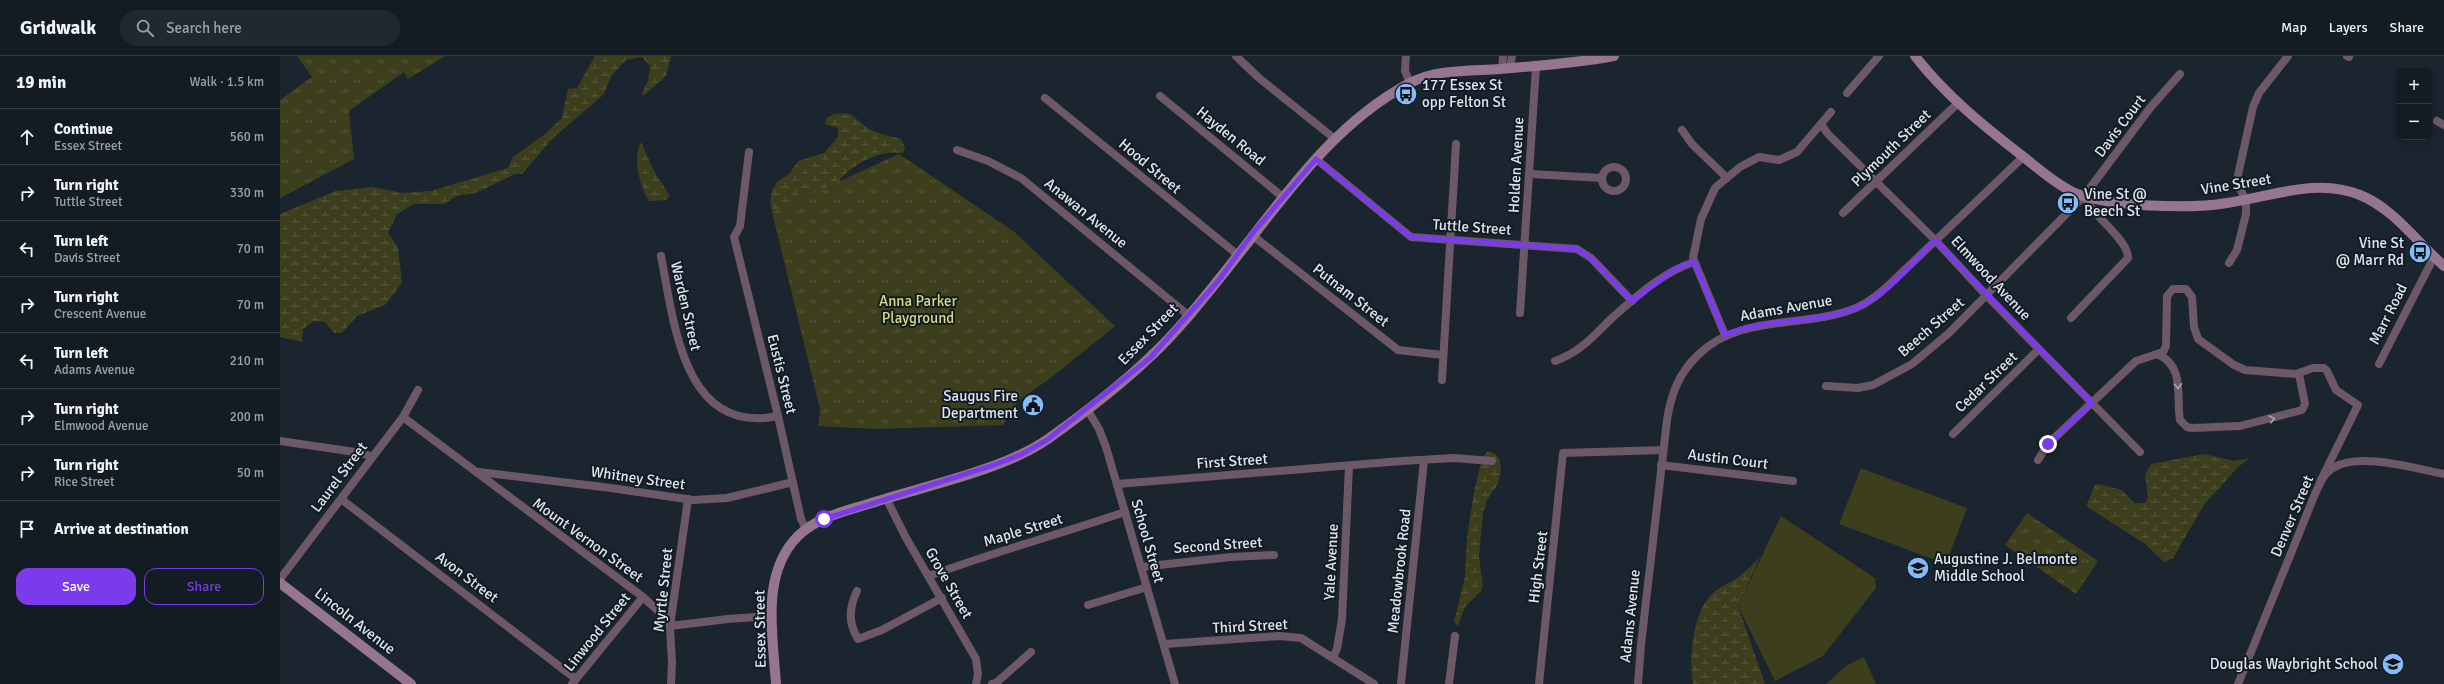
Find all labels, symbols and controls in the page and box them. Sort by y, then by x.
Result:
search box [120,10,400,46]
text: Gridwalk [20,16,96,40]
icon: search [134,17,156,39]
text: Search here [166,19,242,37]
text: Map [2281,19,2307,36]
text: Layers [2329,19,2368,36]
text: Share [2390,19,2424,36]
map controls [2396,68,2432,140]
button: + [2396,68,2432,104]
text: 19 min [16,72,66,93]
text: Walk · 1.5 km [190,74,264,90]
place label: 177 Essex St opp Felton St [1422,76,1506,111]
bus stop icon: 177 Essex St opp Felton St [1393,81,1419,107]
street label: Davis Court [2091,91,2149,161]
street label: Hayden Road [1193,103,1269,169]
button: − [2396,104,2432,140]
street label: Plymouth Street [1848,106,1934,190]
street label: Holden Avenue [1504,117,1528,213]
text: Continue [54,120,113,138]
icon: ahead [16,126,38,148]
text: 560 m [230,129,264,145]
street label: Hood Street [1115,135,1185,197]
text: Essex Street [54,138,122,154]
street label: Vine Street [2200,170,2272,198]
street label: Anawan Avenue [1041,174,1131,252]
text: Turn right [54,176,119,194]
icon: right [16,182,38,204]
text: 330 m [230,185,264,201]
place label: Vine St @ Beech St [2084,185,2147,220]
bus stop icon: Vine St @ Beech St [2055,190,2081,216]
text: Tuttle Street [54,194,122,210]
street label: Tuttle Street [1432,215,1512,239]
text: Turn left [54,232,108,250]
street label: Elmwood Avenue [1947,232,2035,324]
place label: Vine St @ Marr Rd [2336,234,2404,269]
icon: left [16,238,38,260]
bus stop icon: Vine St @ Marr Rd [2407,239,2433,265]
text: 70 m [237,241,264,257]
text: Davis Street [54,250,120,266]
street label: Warden Street [667,260,705,352]
street label: Putnam Street [1309,260,1393,330]
street label: Marr Road [2365,280,2411,348]
text: Turn right [54,288,119,306]
street label: Adams Avenue [1738,291,1834,325]
park label: Anna Parker Playground [879,292,957,327]
street label: Beech Street [1894,293,1968,361]
icon: right [16,294,38,316]
text: 70 m [237,297,264,313]
street label: Essex Street [1114,300,1182,368]
text: Crescent Avenue [54,306,146,322]
street label: Eustis Street [763,332,801,416]
text: Turn left [54,344,108,362]
street label: Cedar Street [1951,348,2021,416]
icon: left [16,350,38,372]
text: 210 m [230,353,264,369]
text: Adams Avenue [54,362,135,378]
one-way arrow [2173,383,2182,389]
place label: Saugus Fire Department [941,387,1018,422]
public building icon: Saugus Fire Department [1020,392,1046,418]
text: Turn right [54,400,119,418]
icon: right [16,406,38,428]
text: 200 m [230,409,264,425]
one-way arrow [2268,416,2275,424]
text: Elmwood Avenue [54,418,149,434]
route end [2039,435,2057,453]
street label: Laurel Street [307,438,371,516]
street label: Austin Court [1687,445,1769,473]
street label: First Street [1196,450,1268,472]
text: Turn right [54,456,119,474]
icon: right [16,462,38,484]
street label: Whitney Street [590,462,686,494]
text: 50 m [237,465,264,481]
street label: Denver Street [2267,472,2317,560]
text: Rice Street [54,474,115,490]
street label: Mount Vernon Street [529,494,647,586]
street label: School Street [1128,497,1168,585]
street label: Meadowbrook Road [1384,508,1415,634]
street label: Maple Street [981,509,1065,551]
route start [815,510,833,528]
icon: arrive [16,518,38,540]
text: Arrive at destination [54,520,189,538]
street label: Yale Avenue [1320,523,1342,601]
street label: High Street [1525,530,1551,604]
street label: Second Street [1173,533,1263,557]
street label: Grove Street [921,544,977,622]
street label: Myrtle Street [650,547,676,633]
street label: Avon Street [432,548,502,606]
place label: Augustine J. Belmonte Middle School [1934,550,2077,585]
school or university icon: Augustine J. Belmonte Middle School [1905,555,1931,581]
button: Save [16,568,136,605]
button: Share [144,568,264,605]
street label: Adams Avenue [1616,569,1644,663]
street label: Lincoln Avenue [311,584,399,658]
street label: Linwood Street [560,589,634,675]
street label: Essex Street [750,590,770,668]
street label: Third Street [1212,615,1288,637]
school or university icon: Douglas Waybright School [2380,651,2406,677]
place label: Douglas Waybright School [2210,655,2378,673]

